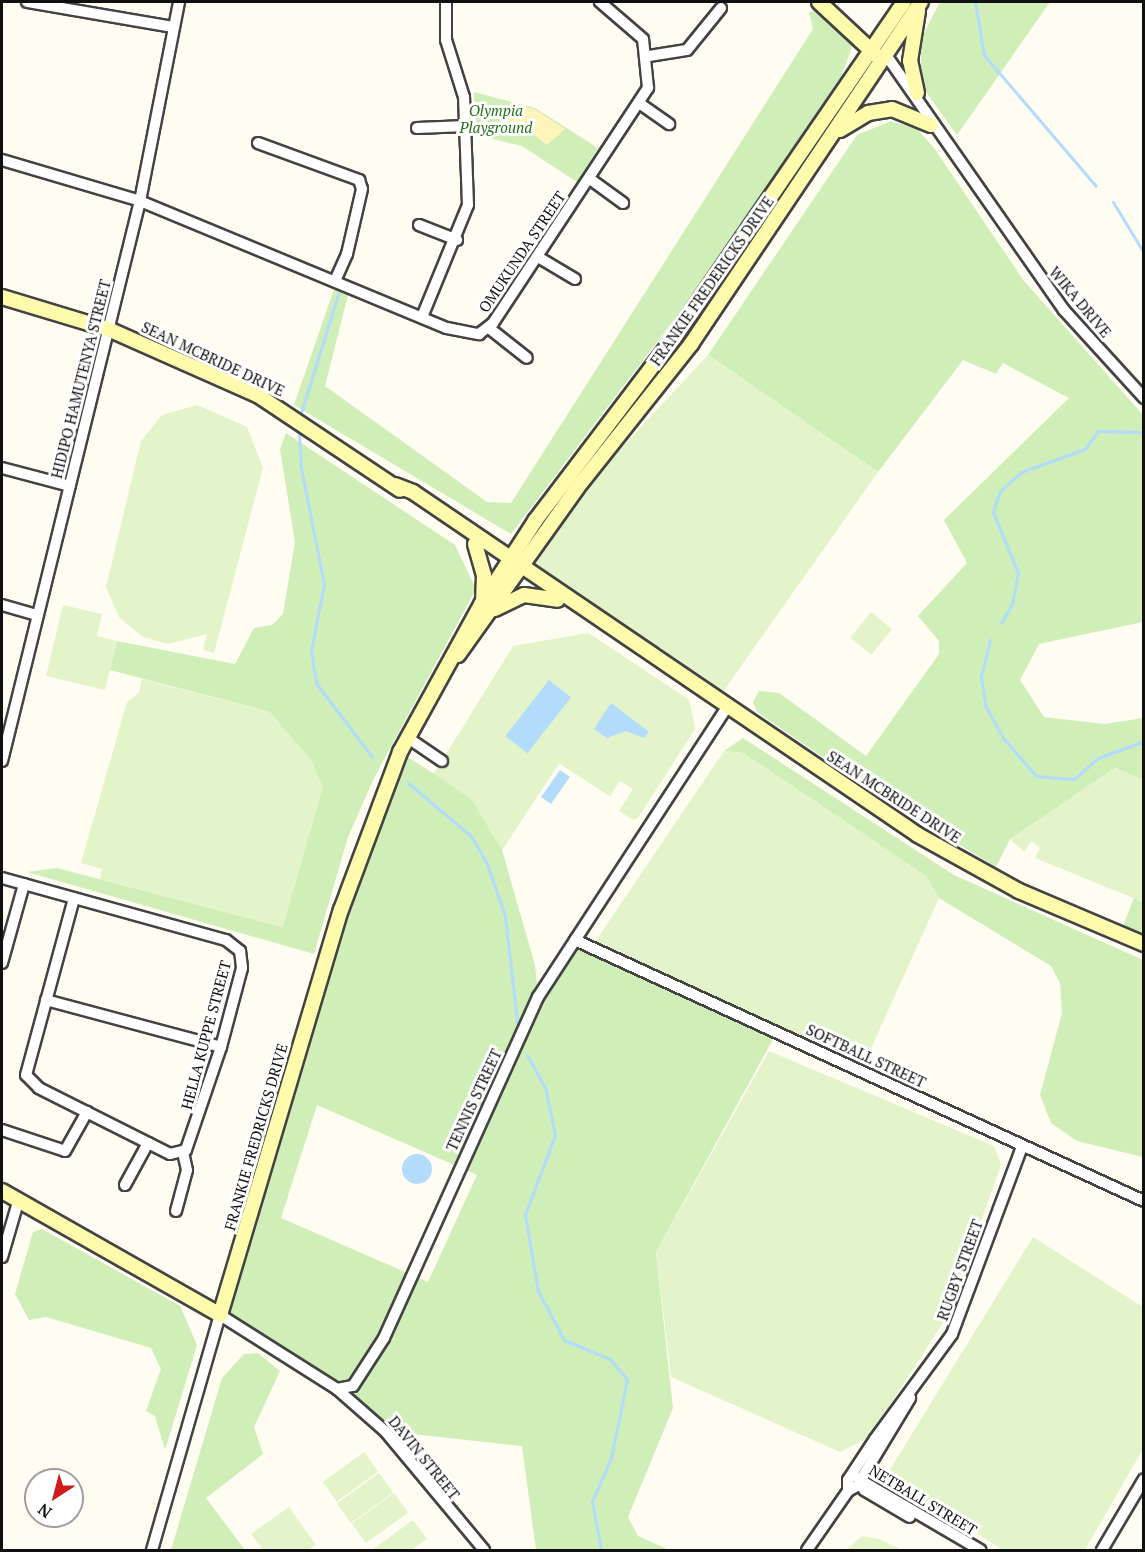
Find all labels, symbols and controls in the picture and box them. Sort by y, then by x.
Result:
park label: Olympia Playground [460,101,532,136]
street label: OMUKUNDA STREET [475,188,569,316]
street label: FRANKIE FREDERICKS DRIVE [647,193,777,369]
street label: WIKA DRIVE [1045,263,1115,341]
street label: HIDIPO HAMUTENYA STREET [48,278,114,480]
street label: SEAN MCBRIDE DRIVE [139,318,287,400]
street label: SEAN MCBRIDE DRIVE [824,747,964,847]
street label: HELLA KUPPE STREET [177,958,235,1112]
street label: SOFTBALL STREET [803,1020,929,1092]
street label: FRANKIE FREDRICKS DRIVE [221,1041,291,1233]
street label: TENNIS STREET [442,1046,506,1154]
street label: RUGBY STREET [933,1217,987,1323]
street label: DAVIN STREET [385,1413,463,1503]
street label: NETBALL STREET [866,1461,980,1539]
north arrow [24,1468,84,1528]
text: N [33,1498,56,1523]

